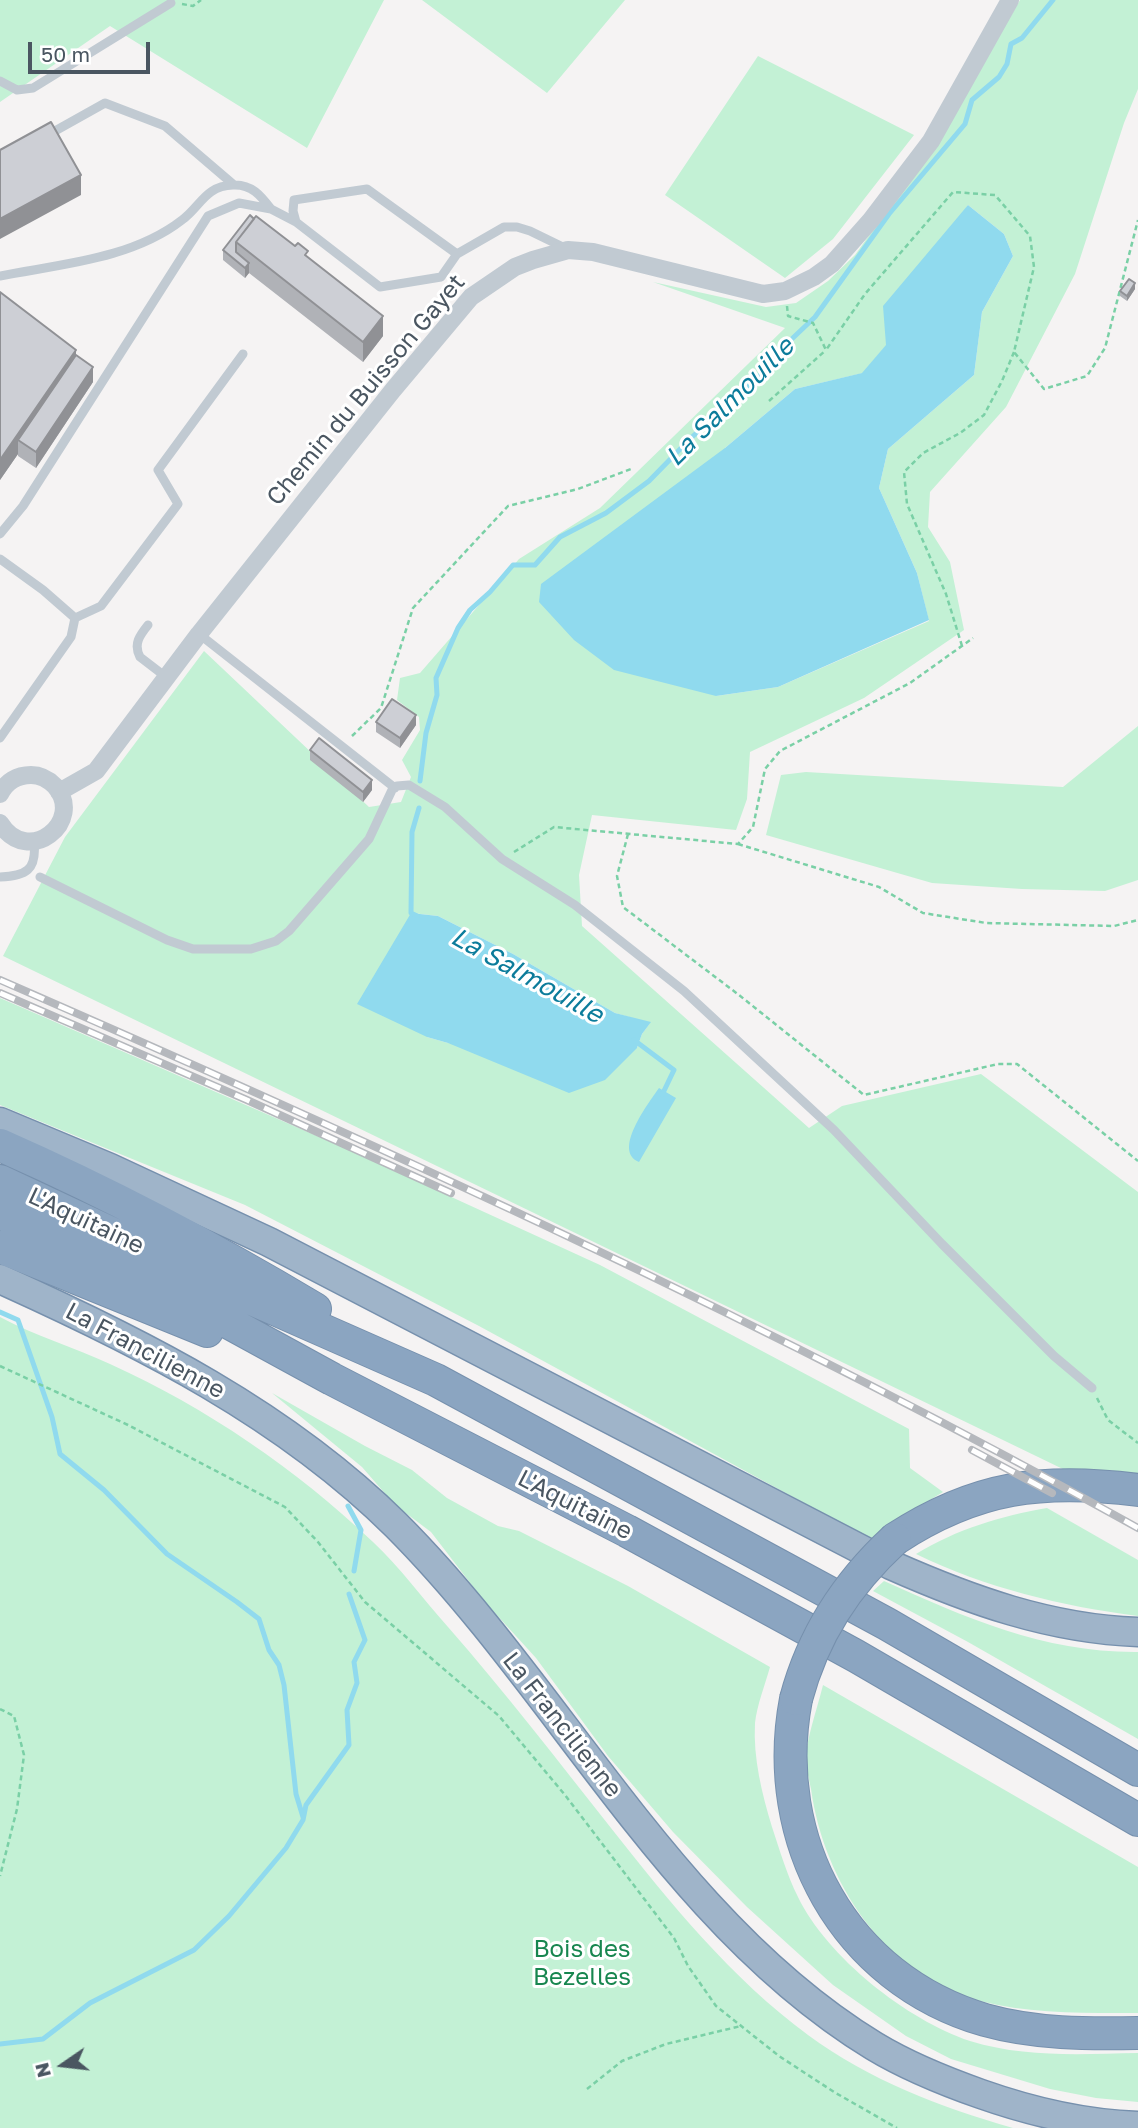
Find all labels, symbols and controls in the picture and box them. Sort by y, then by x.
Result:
scale bar [32,28,154,72]
text: 50 m [41,41,90,67]
street label: Chemin du Buisson Gayet [261,269,471,511]
water label: La Salmouille [659,331,801,473]
water label: La Salmouille [446,921,608,1031]
street label: L'Aquitaine [24,1182,148,1260]
street label: La Francilienne [60,1297,230,1405]
street label: L'Aquitaine [513,1464,637,1546]
street label: La Francilienne [496,1647,628,1803]
park label: Bois des Bezelles [533,1935,631,1991]
north arrow [28,2030,98,2100]
text: N [29,2060,55,2080]

